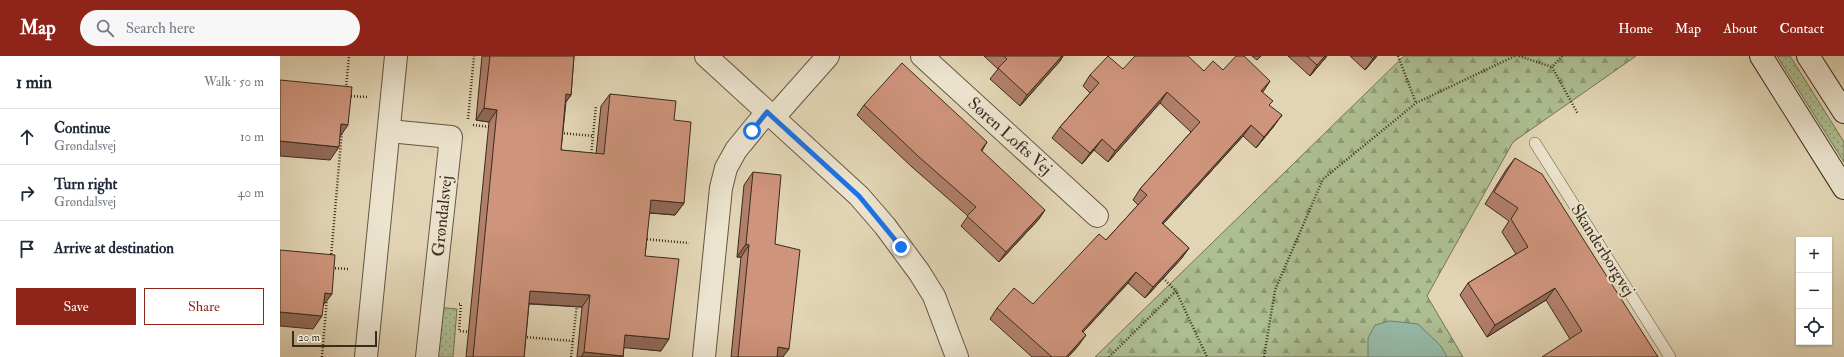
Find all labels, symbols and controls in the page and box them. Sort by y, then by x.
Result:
search box [80,10,360,46]
text: Map [20,16,56,40]
icon: search [94,17,116,39]
text: Search here [126,19,195,38]
text: Home [1618,20,1653,37]
text: Map [1675,20,1701,37]
text: About [1723,20,1757,37]
text: Contact [1779,20,1824,37]
text: 1 min [16,72,52,93]
text: Walk · 50 m [204,74,264,90]
street label: Søren Lofts Vej [964,93,1056,179]
text: Continue [54,119,110,138]
route start [743,122,761,140]
icon: ahead [16,126,38,148]
text: 10 m [240,129,264,145]
text: Grøndalsvej [54,138,116,154]
text: Turn right [54,175,117,194]
street label: Grøndalsvej [427,175,457,257]
icon: right [16,182,38,204]
text: 40 m [238,185,264,201]
text: Grøndalsvej [54,194,116,210]
street label: Skanderborgvej [1566,200,1640,300]
map controls [1796,237,1832,345]
button: + [1796,237,1832,273]
icon: arrive [16,238,38,260]
route end [892,238,910,256]
text: Arrive at destination [54,239,174,258]
button: − [1796,273,1832,309]
button: Save [16,288,136,325]
button: Share [144,288,264,325]
button: locate [1796,309,1832,345]
scale bar [292,329,377,348]
text: 20 m [298,331,320,344]

